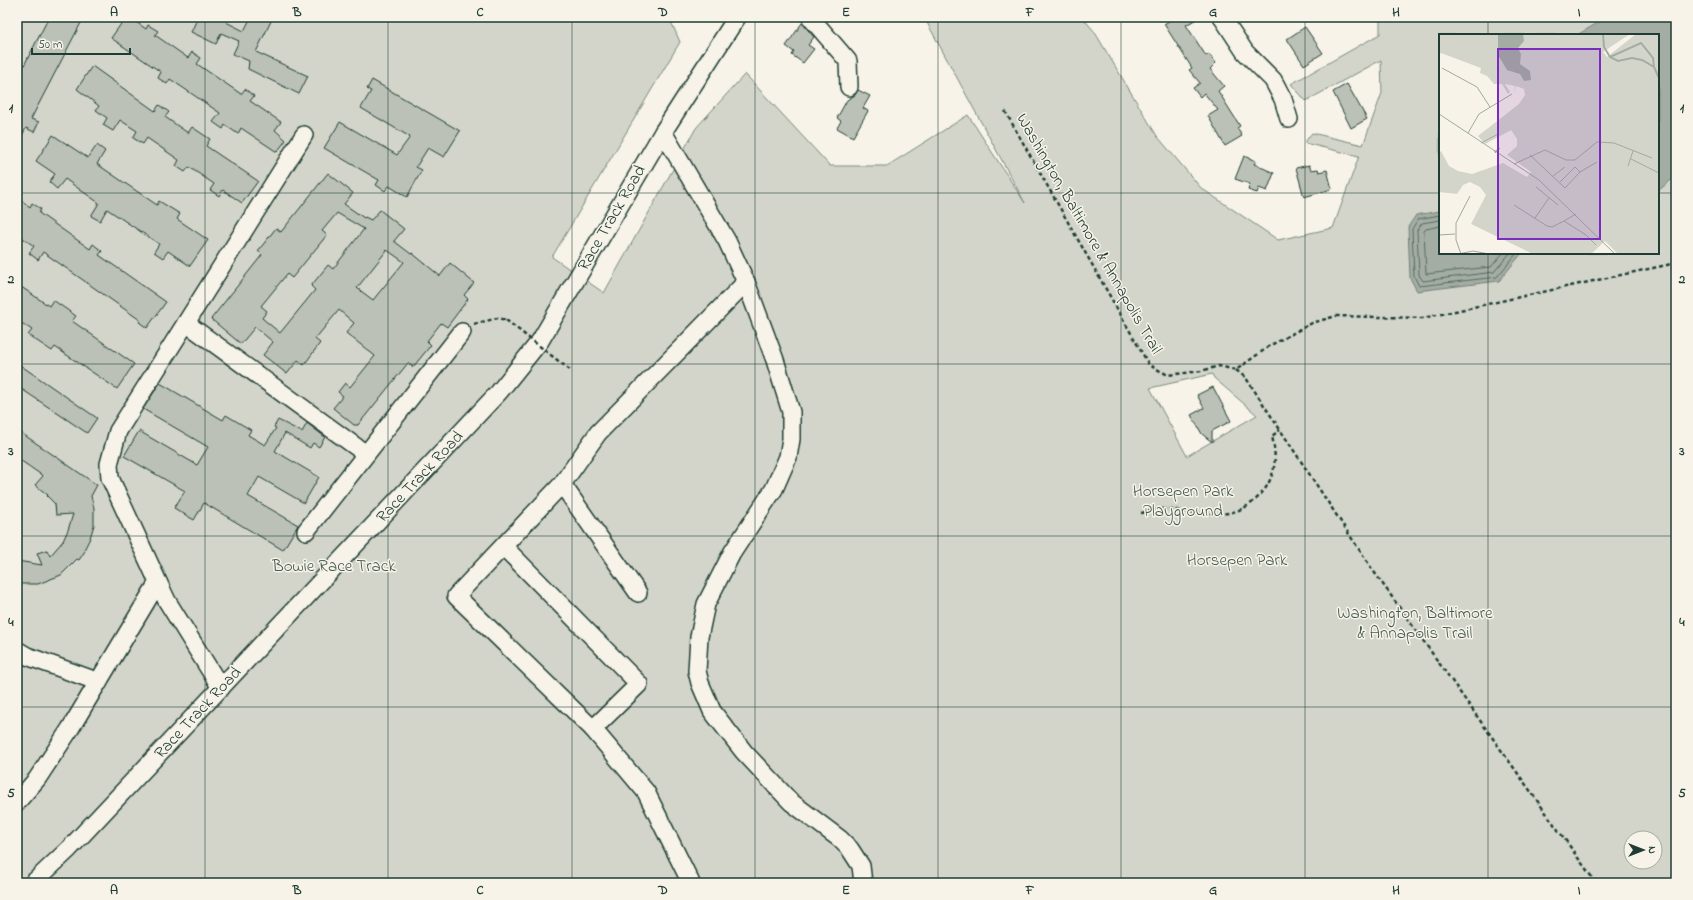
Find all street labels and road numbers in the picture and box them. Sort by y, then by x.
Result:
street label: Washington, Baltimore & Annapolis Trail [1008,109,1169,360]
street label: Race Track Road [572,160,653,276]
street label: Race Track Road [370,425,470,529]
street label: Race Track Road [148,661,248,765]

